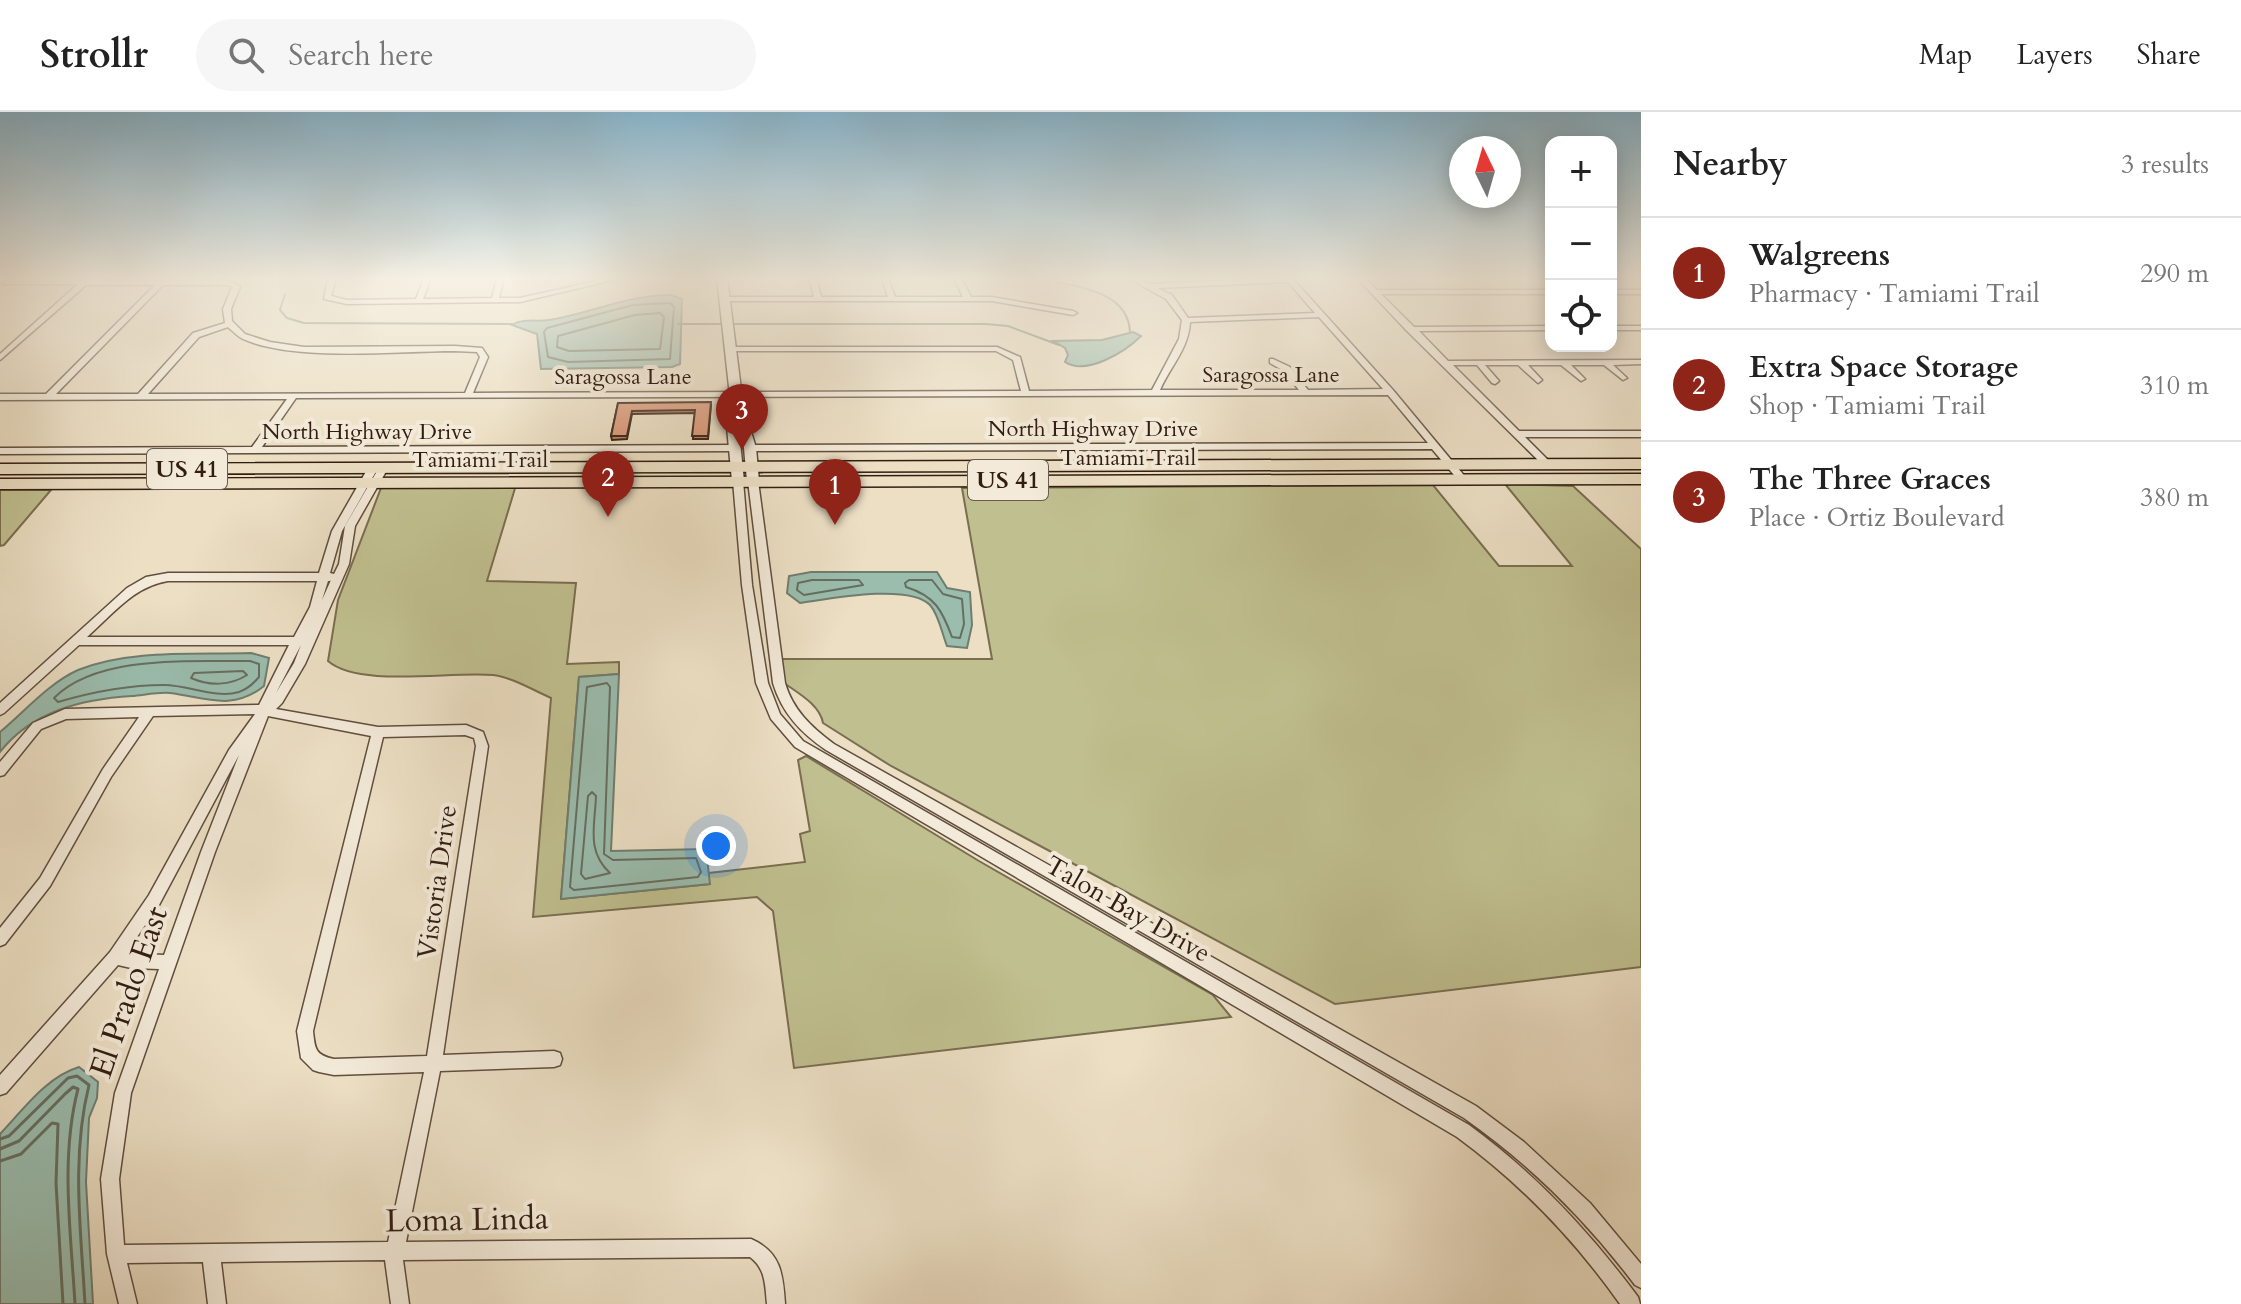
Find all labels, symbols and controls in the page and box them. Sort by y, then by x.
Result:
search box [196,19,756,91]
text: Strollr [40,29,148,81]
icon: search [224,33,268,77]
text: Search here [288,35,434,76]
text: Map [1919,36,1972,74]
text: Layers [2016,36,2093,74]
text: Share [2137,36,2201,74]
north arrow [1449,136,1521,208]
map controls [1545,136,1617,352]
button: + [1545,136,1617,208]
text: Nearby [1673,141,1788,187]
text: 3 results [2121,147,2209,182]
button: − [1545,208,1617,280]
text: Walgreens [1749,235,1890,276]
text: 1 [1692,256,1706,291]
text: 290 m [2140,256,2209,291]
text: Pharmacy · Tamiami Trail [1749,276,2040,311]
button: locate [1545,280,1617,352]
text: Extra Space Storage [1749,347,2019,388]
street label: Saragossa Lane [1202,360,1340,390]
street label: Saragossa Lane [554,362,692,392]
text: 2 [1692,368,1706,403]
text: 310 m [2140,368,2209,403]
pin: 3 [716,384,768,450]
text: Shop · Tamiami Trail [1749,388,1986,423]
street label: North Highway Drive [988,414,1198,444]
street label: North Highway Drive [262,417,472,447]
street label: Tamiami Trail [1060,443,1196,473]
street label: Tamiami Trail [412,445,548,475]
road number: US 41 [147,449,227,489]
pin: 2 [582,451,634,517]
pin: 1 [809,459,861,525]
text: The Three Graces [1749,459,1991,500]
road number: US 41 [968,460,1048,500]
text: 3 [1692,480,1706,515]
text: 380 m [2140,480,2209,515]
text: Place · Ortiz Boulevard [1749,500,2005,535]
street label: Vistoria Drive [409,803,465,961]
your location [696,826,736,866]
street label: Talon Bay Drive [1039,848,1217,970]
street label: El Prado East [79,901,179,1083]
street label: Loma Linda [385,1197,549,1243]

